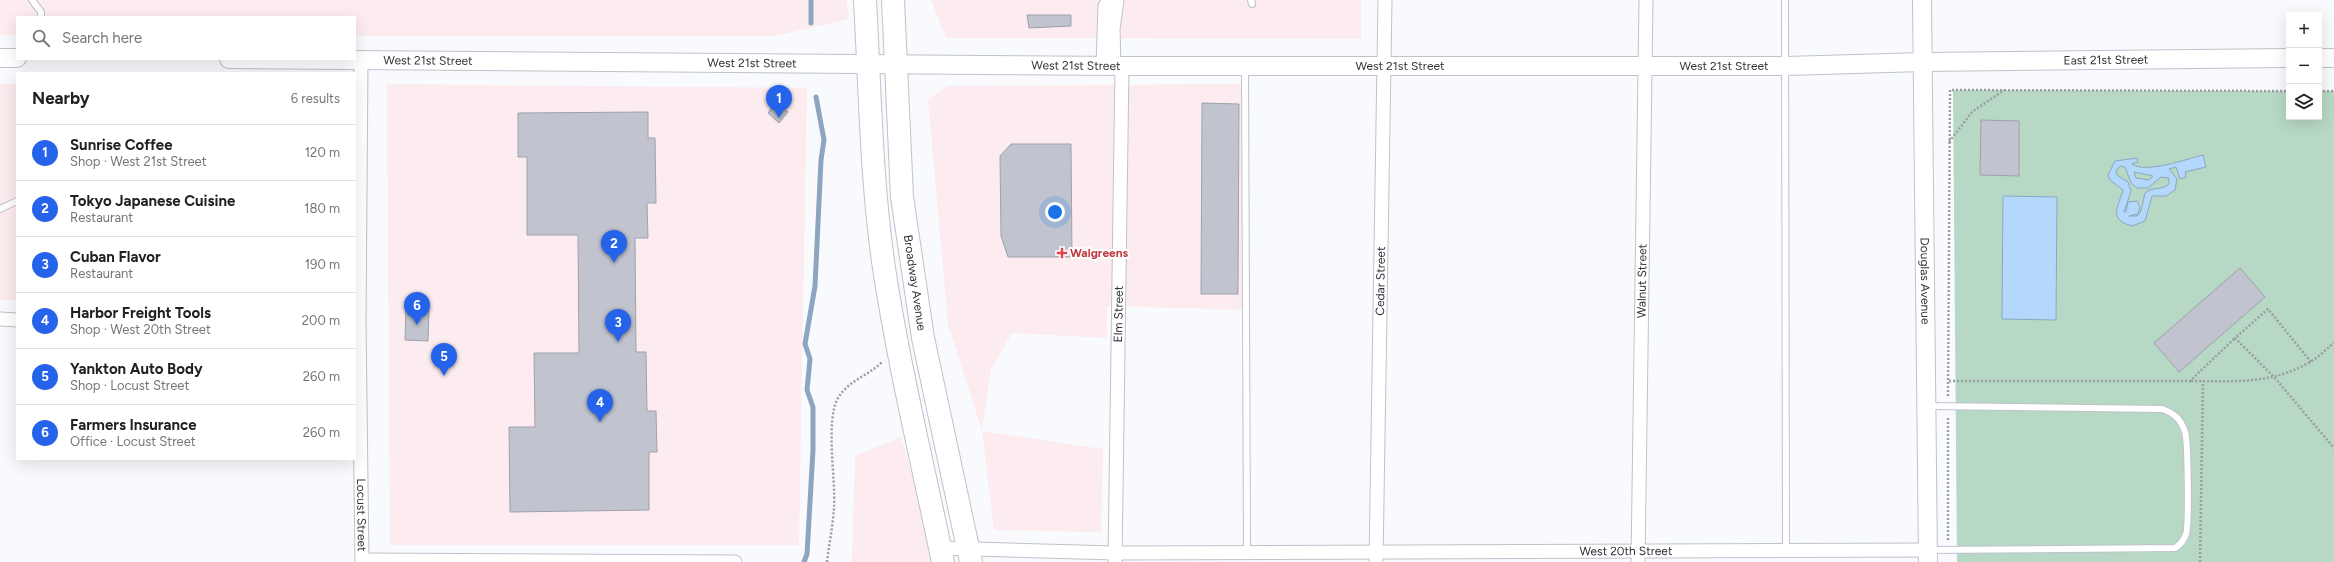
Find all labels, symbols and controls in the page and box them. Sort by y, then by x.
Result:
map controls [2286,12,2322,120]
button: + [2286,12,2322,48]
search box [16,16,356,60]
icon: search [30,27,52,49]
text: Search here [62,29,142,47]
button: − [2286,48,2322,84]
street label: West 21st Street [383,53,473,68]
street label: East 21st Street [2063,53,2149,67]
street label: West 21st Street [707,56,797,70]
street label: West 21st Street [1031,58,1121,73]
street label: West 21st Street [1355,59,1445,73]
street label: West 21st Street [1679,59,1769,73]
button: layers [2286,84,2322,120]
pin: 1 [766,85,792,118]
text: Nearby [32,88,90,108]
text: 6 results [291,91,340,106]
text: Sunrise Coffee [70,136,172,154]
text: 1 [42,145,48,160]
text: 120 m [305,145,340,160]
text: Shop · West 21st Street [70,154,207,169]
text: Tokyo Japanese Cuisine [70,192,235,210]
text: 2 [41,201,49,216]
text: 180 m [304,201,340,216]
your location [1045,202,1065,222]
text: Restaurant [70,210,133,225]
pin: 2 [601,230,627,263]
street label: Broadway Avenue [901,234,929,332]
street label: Douglas Avenue [1918,237,1932,325]
street label: Walnut Street [1634,243,1650,318]
place label: Walgreens [1070,246,1129,260]
street label: Cedar Street [1373,246,1388,316]
text: Cuban Flavor [70,248,161,266]
marker: Walgreens [1057,248,1067,258]
text: 3 [41,257,49,272]
text: 190 m [305,257,340,272]
text: Restaurant [70,266,133,281]
street label: Elm Street [1111,285,1126,342]
pin: 6 [404,292,430,325]
text: Harbor Freight Tools [70,304,211,322]
pin: 3 [605,309,631,342]
text: 4 [41,313,49,328]
text: 200 m [302,313,340,328]
text: Shop · West 20th Street [70,322,211,337]
pin: 5 [431,343,457,376]
text: Yankton Auto Body [70,360,203,378]
text: 5 [41,369,49,384]
text: 260 m [303,369,340,384]
text: Shop · Locust Street [70,378,189,393]
pin: 4 [587,389,613,422]
text: Farmers Insurance [70,416,197,434]
text: 6 [41,425,49,440]
text: 260 m [303,425,340,440]
text: Office · Locust Street [70,434,196,449]
street label: Locust Street [354,478,369,552]
street label: West 20th Street [1579,544,1673,558]

